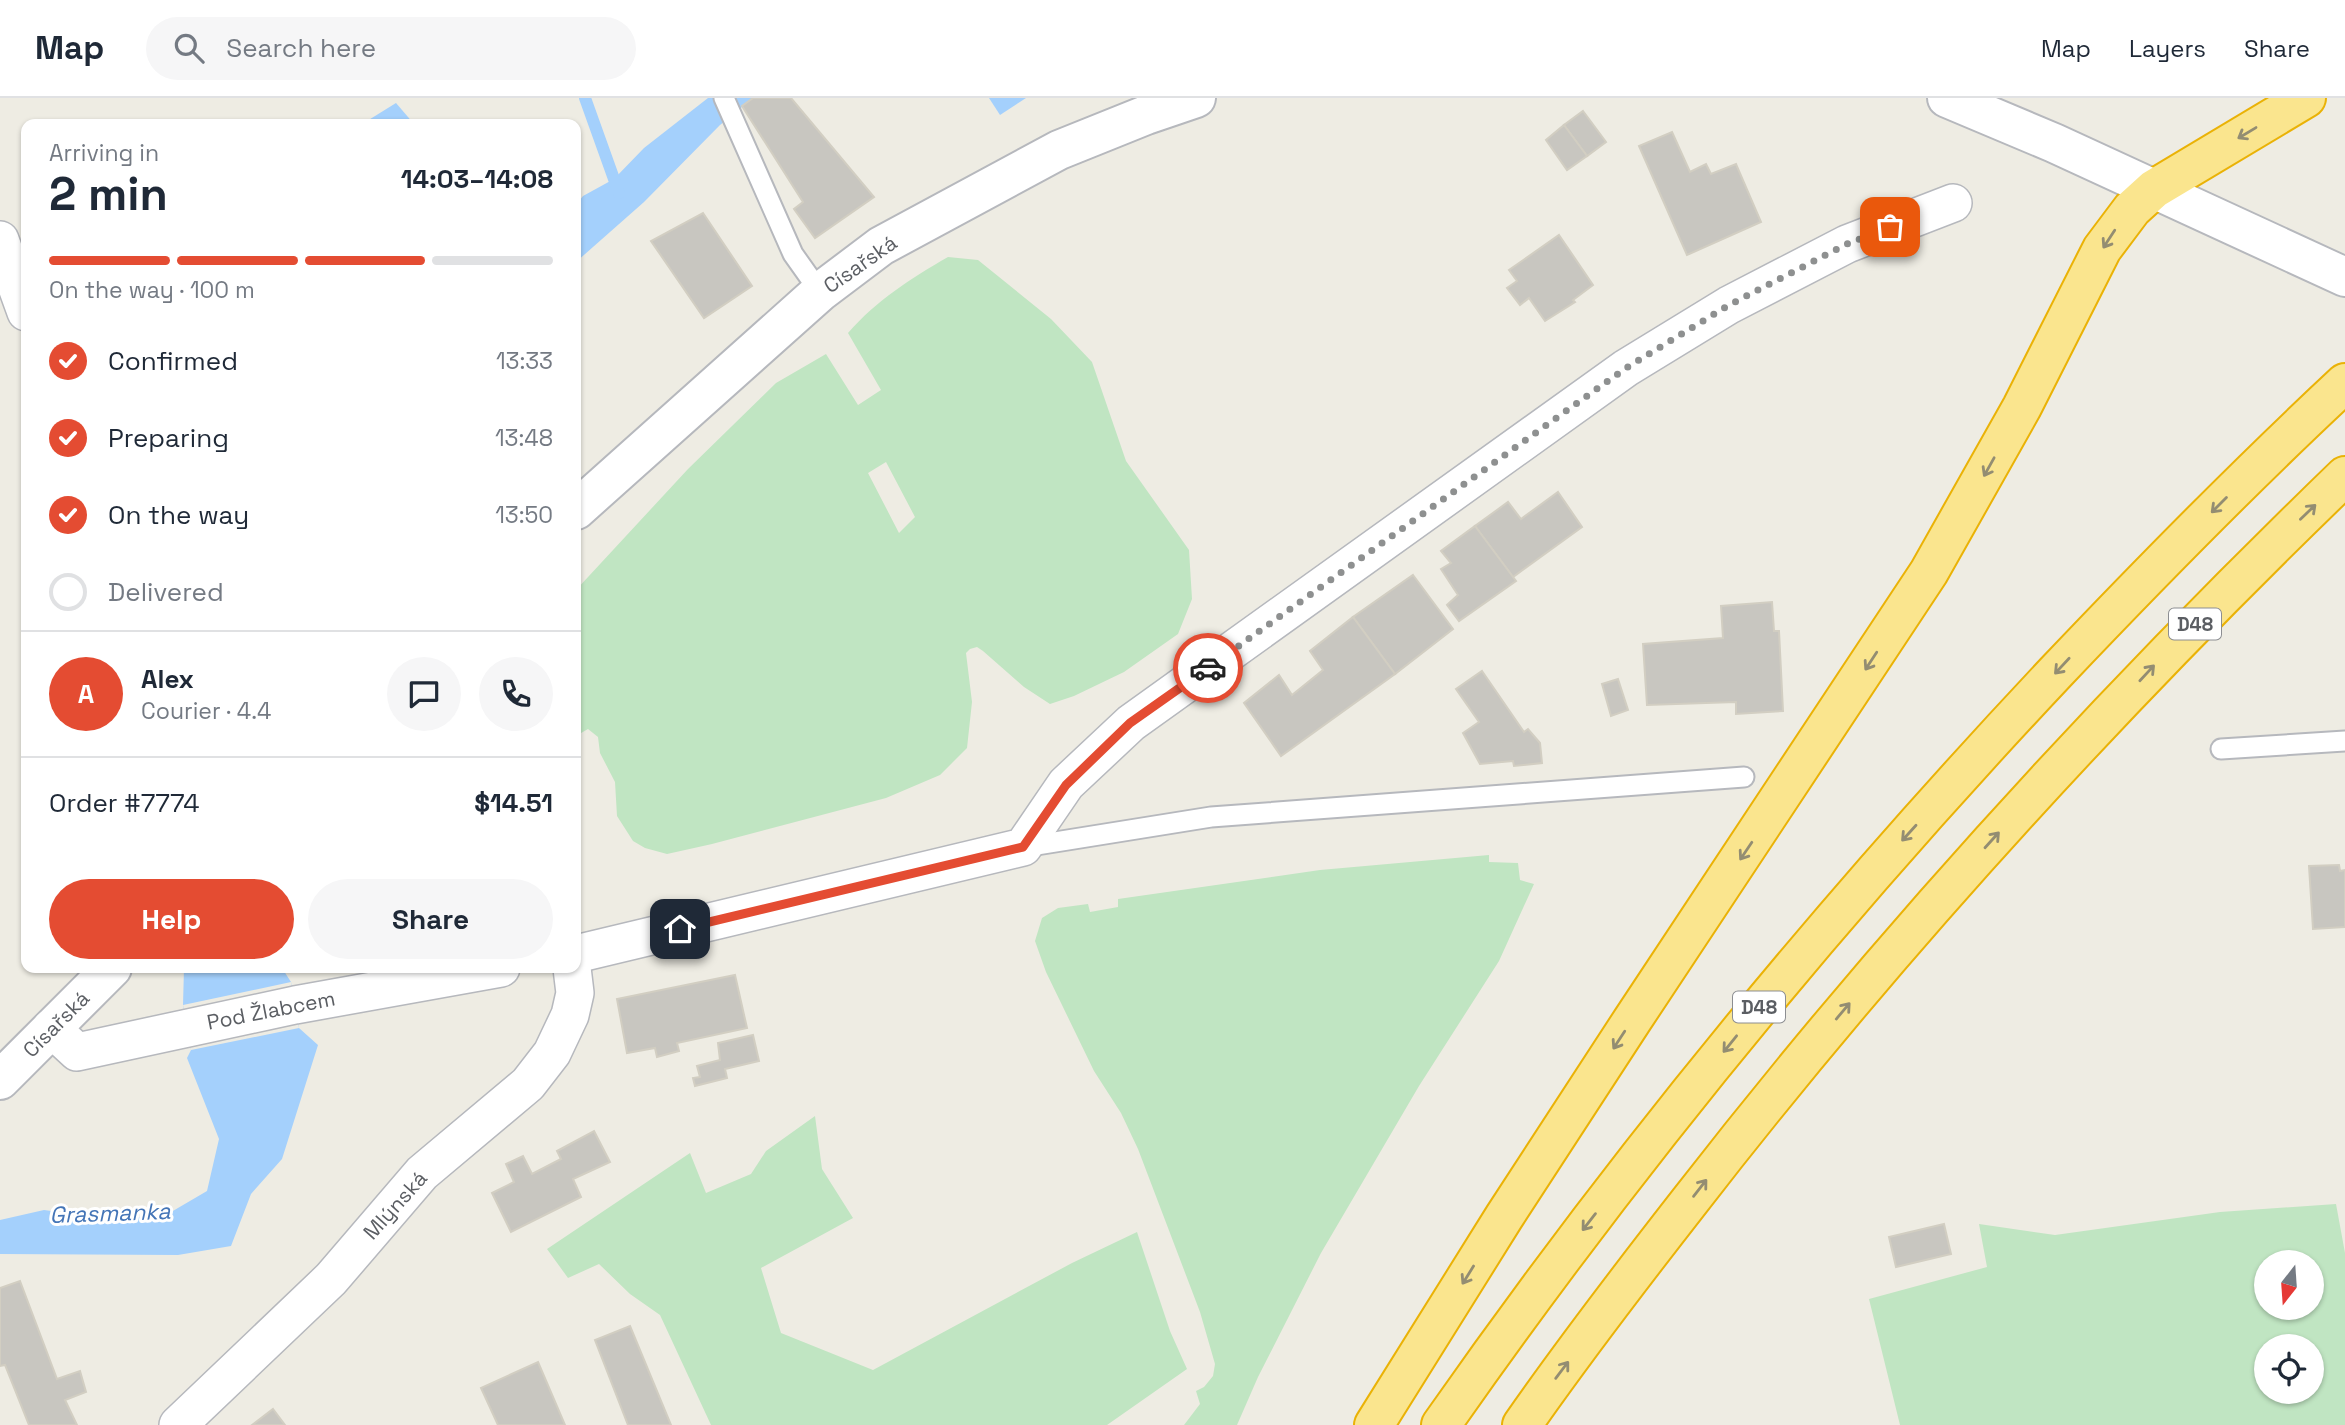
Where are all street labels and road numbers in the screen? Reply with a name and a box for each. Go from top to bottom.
street label: Císařská [818,229,902,299]
road number: D48 [2169,608,2221,639]
street label: Pod Žlabcem [205,984,337,1036]
street label: Císařská [17,985,95,1063]
road number: D48 [1733,992,1785,1023]
street label: Mlýnská [357,1165,433,1245]

